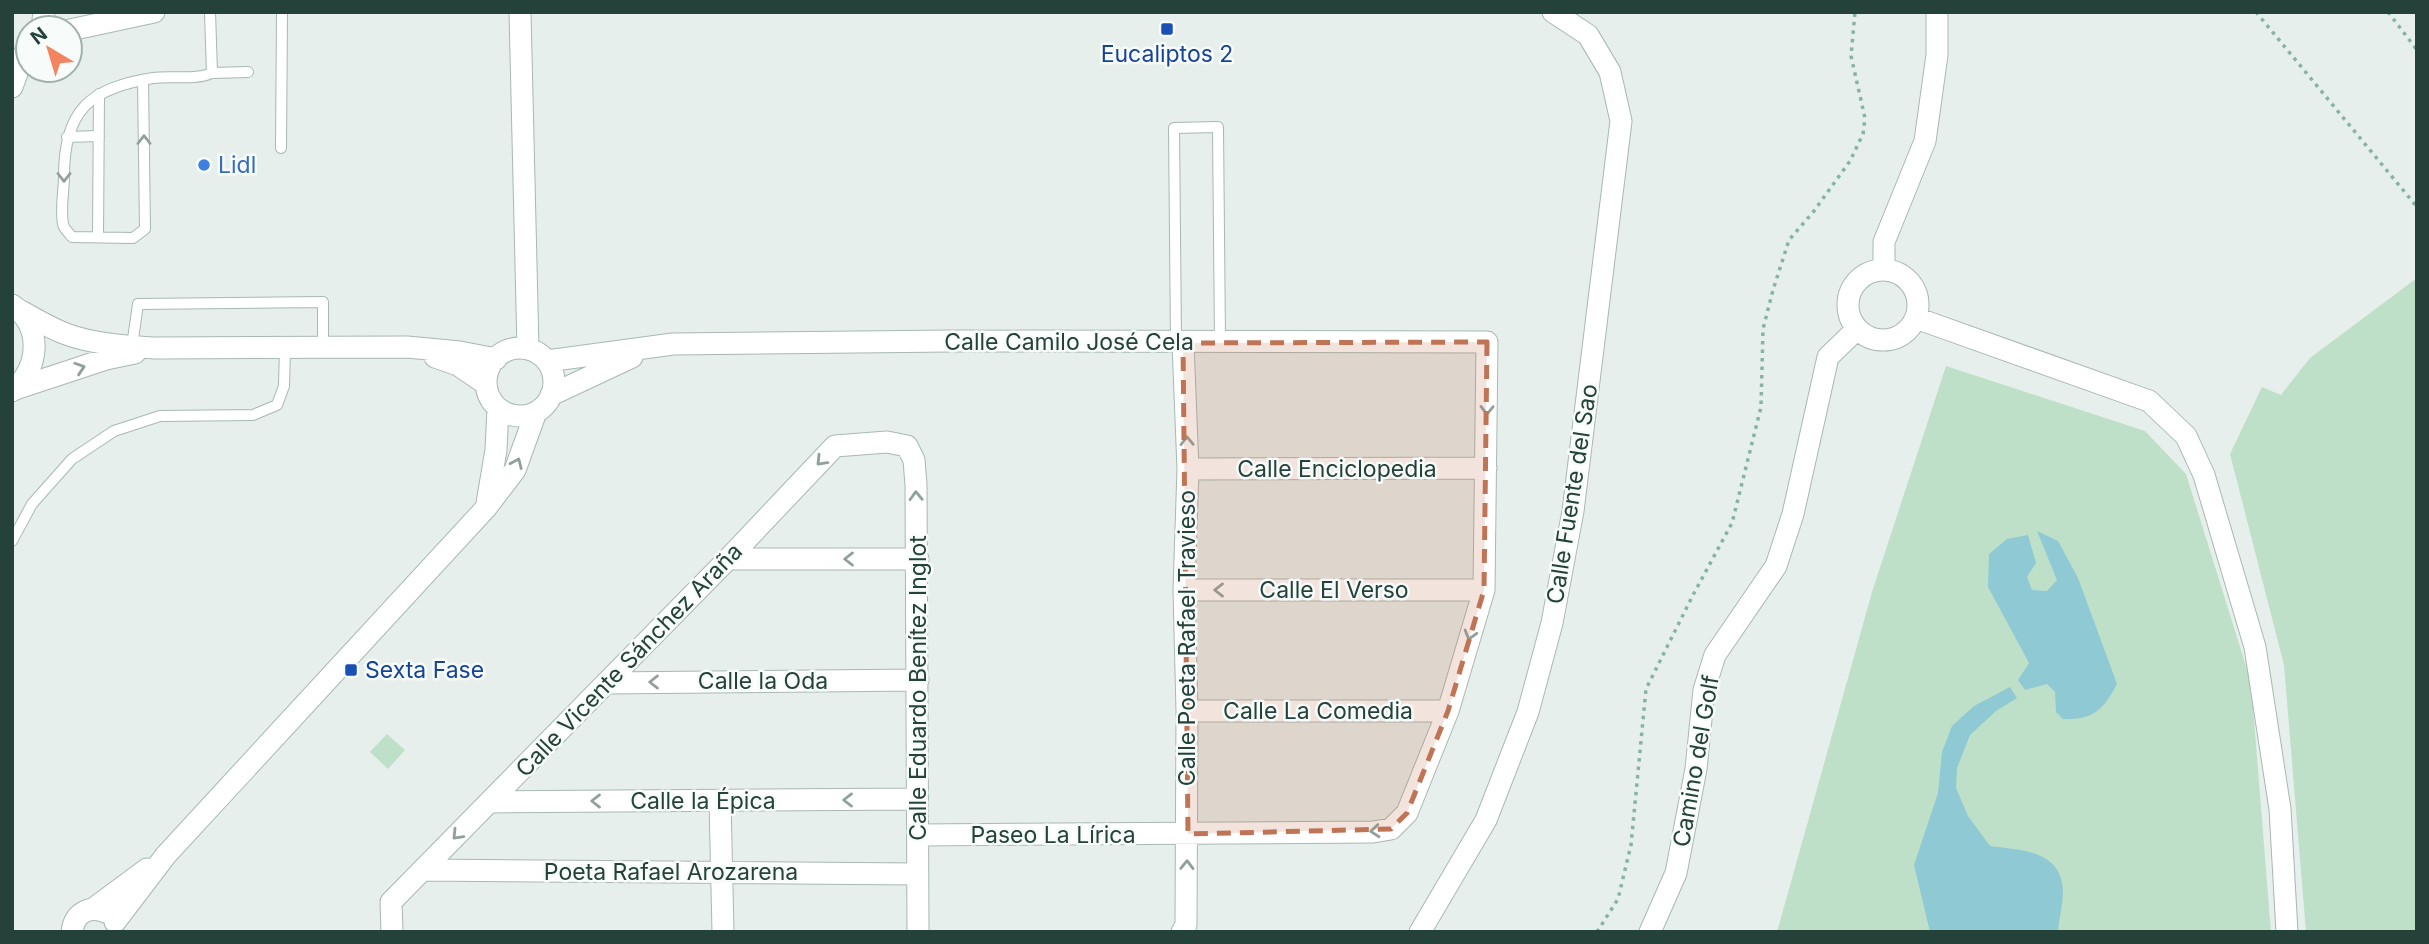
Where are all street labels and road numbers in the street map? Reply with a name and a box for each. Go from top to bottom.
street label: Calle Camilo José Cela [944,328,1194,356]
street label: Calle Fuente del Sao [1541,382,1603,606]
street label: Calle Enciclopedia [1237,455,1437,483]
street label: Calle Poeta Rafael Travieso [1173,490,1201,786]
street label: Calle Eduardo Benítez Inglot [904,535,932,841]
street label: Calle Vicente Sánchez Araña [510,537,748,783]
street label: Calle El Verso [1259,576,1409,604]
street label: Calle la Oda [698,667,828,695]
street label: Camino del Golf [1667,672,1725,849]
street label: Calle La Comedia [1223,697,1413,725]
street label: Calle la Épica [630,787,776,815]
street label: Paseo La Lírica [970,821,1136,849]
street label: Poeta Rafael Arozarena [544,858,798,886]

